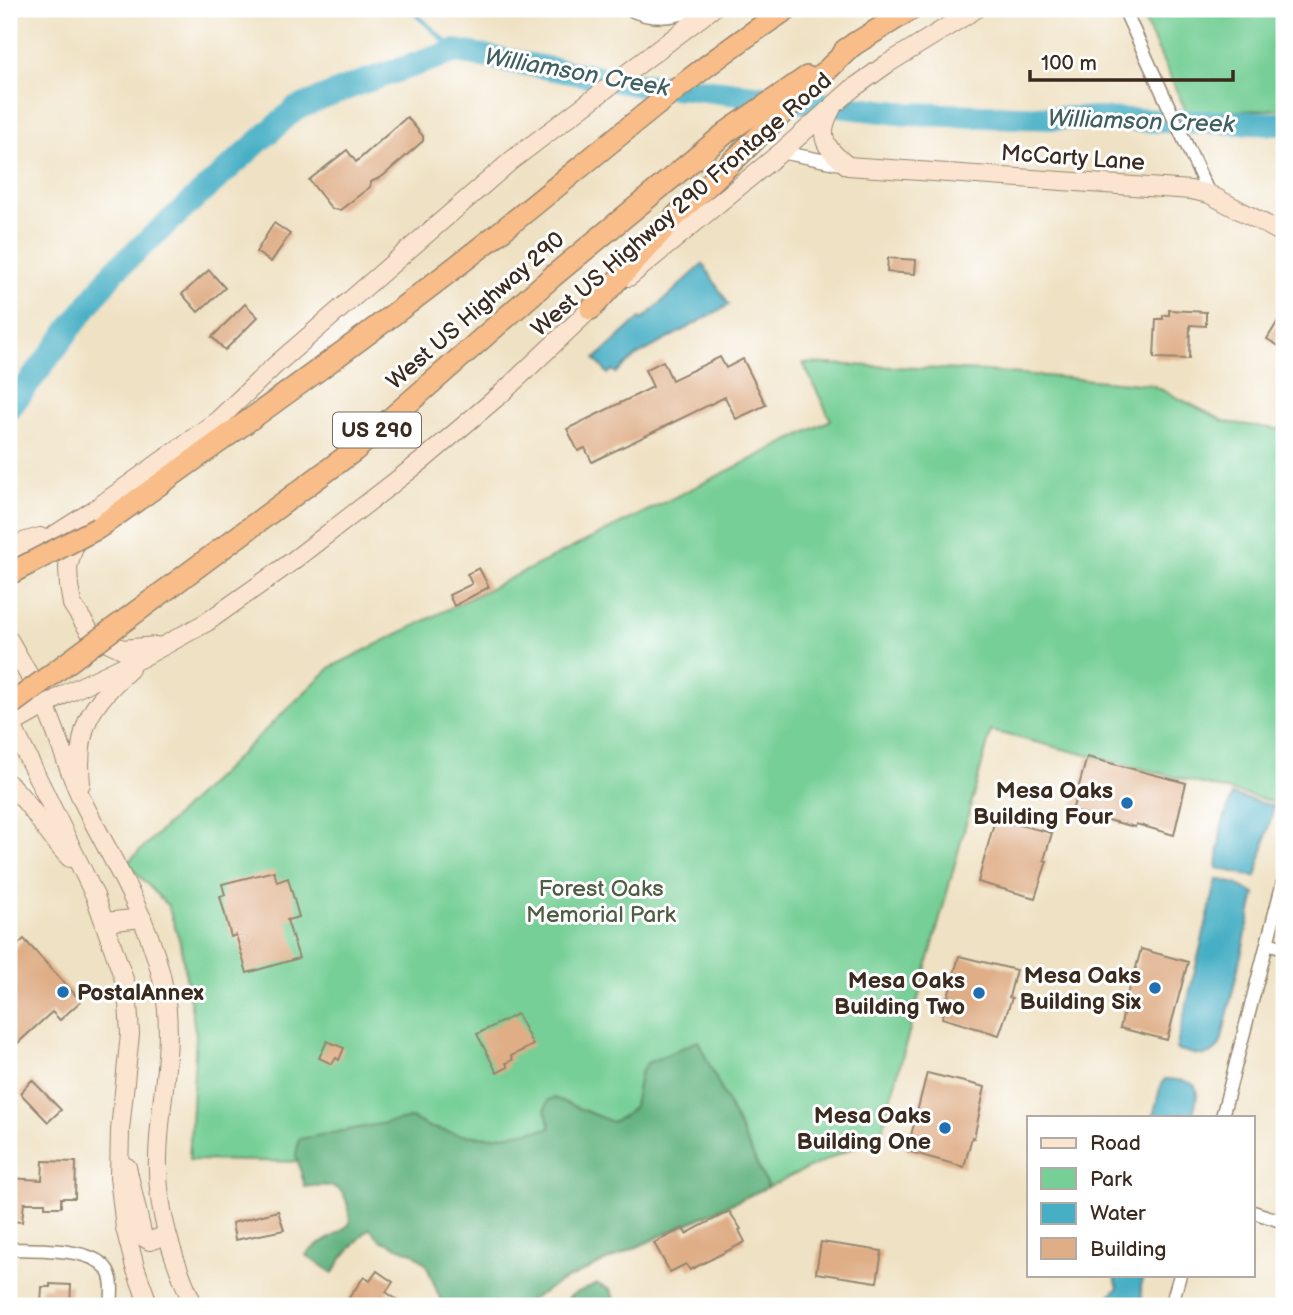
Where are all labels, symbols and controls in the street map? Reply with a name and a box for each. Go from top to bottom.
scale bar [1030,38,1234,82]
water label: Williamson Creek [482,42,673,103]
text: 100 m [1041,51,1097,76]
street label: West US Highway 290 Frontage Road [526,67,838,343]
water label: Williamson Creek [1047,104,1236,139]
street label: McCarty Lane [1000,139,1146,177]
street label: West US Highway 290 [381,226,570,396]
road number: US 290 [333,412,421,448]
place label: Mesa Oaks Building Four [973,777,1114,831]
marker: Mesa Oaks Building Four [1119,795,1135,811]
park label: Forest Oaks Memorial Park [526,875,677,929]
place label: Mesa Oaks Building Six [1020,962,1142,1016]
place label: Mesa Oaks Building Two [834,967,965,1021]
place label: PostalAnnex [77,979,204,1007]
marker: Mesa Oaks Building Six [1147,980,1163,996]
marker: PostalAnnex [55,984,71,1000]
marker: Mesa Oaks Building Two [971,985,987,1001]
place label: Mesa Oaks Building One [796,1102,931,1156]
legend [1027,1116,1254,1276]
marker: Mesa Oaks Building One [937,1120,953,1136]
text: Road [1090,1131,1141,1156]
text: Park [1090,1167,1133,1192]
text: Water [1090,1201,1146,1226]
text: Building [1090,1237,1166,1262]

